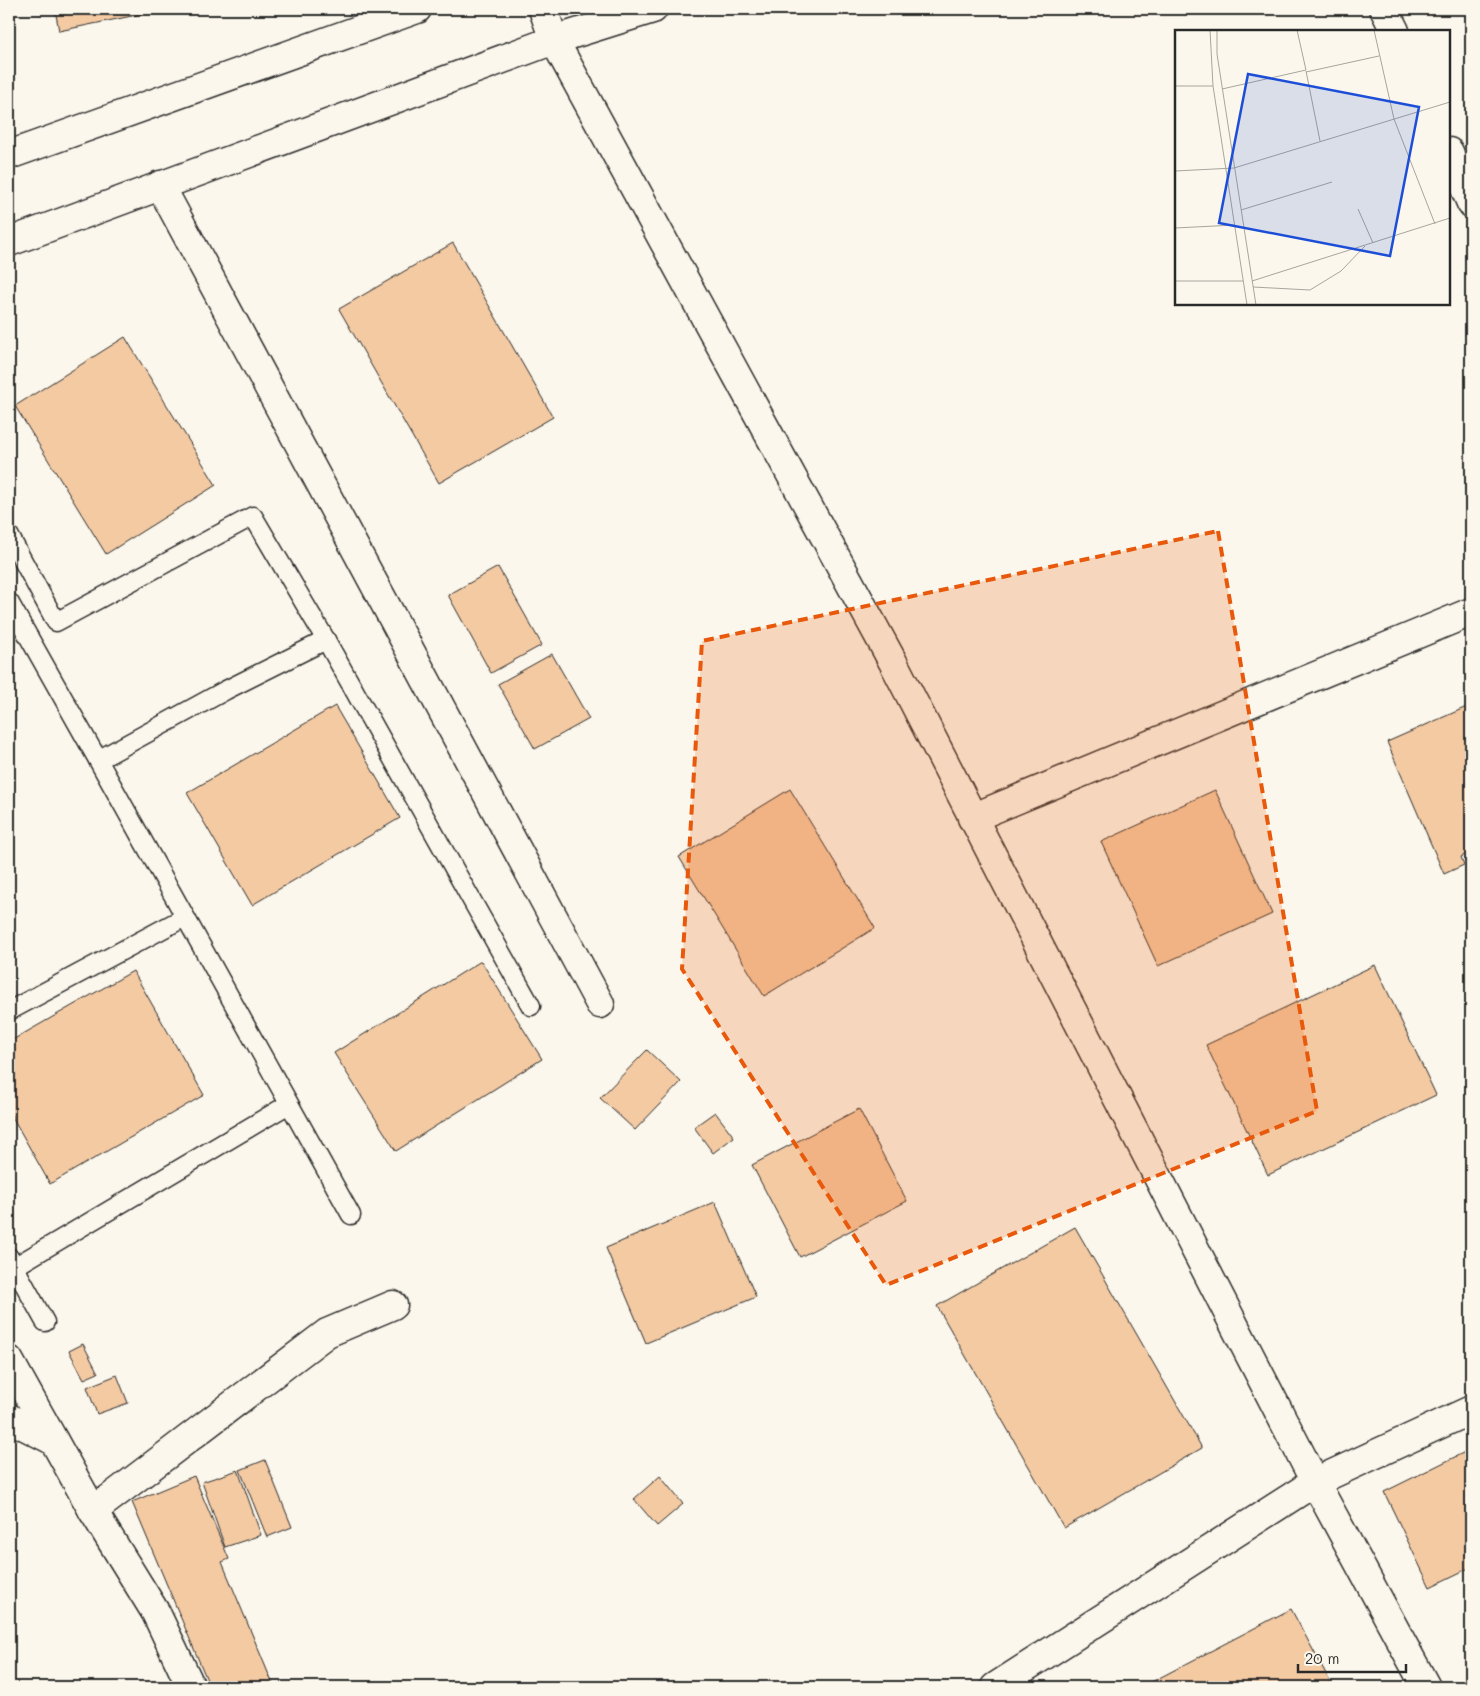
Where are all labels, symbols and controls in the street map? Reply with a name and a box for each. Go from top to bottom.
inset map [1175,30,1450,305]
scale bar [1298,1641,1405,1673]
text: 20 m [1305,1648,1339,1668]

